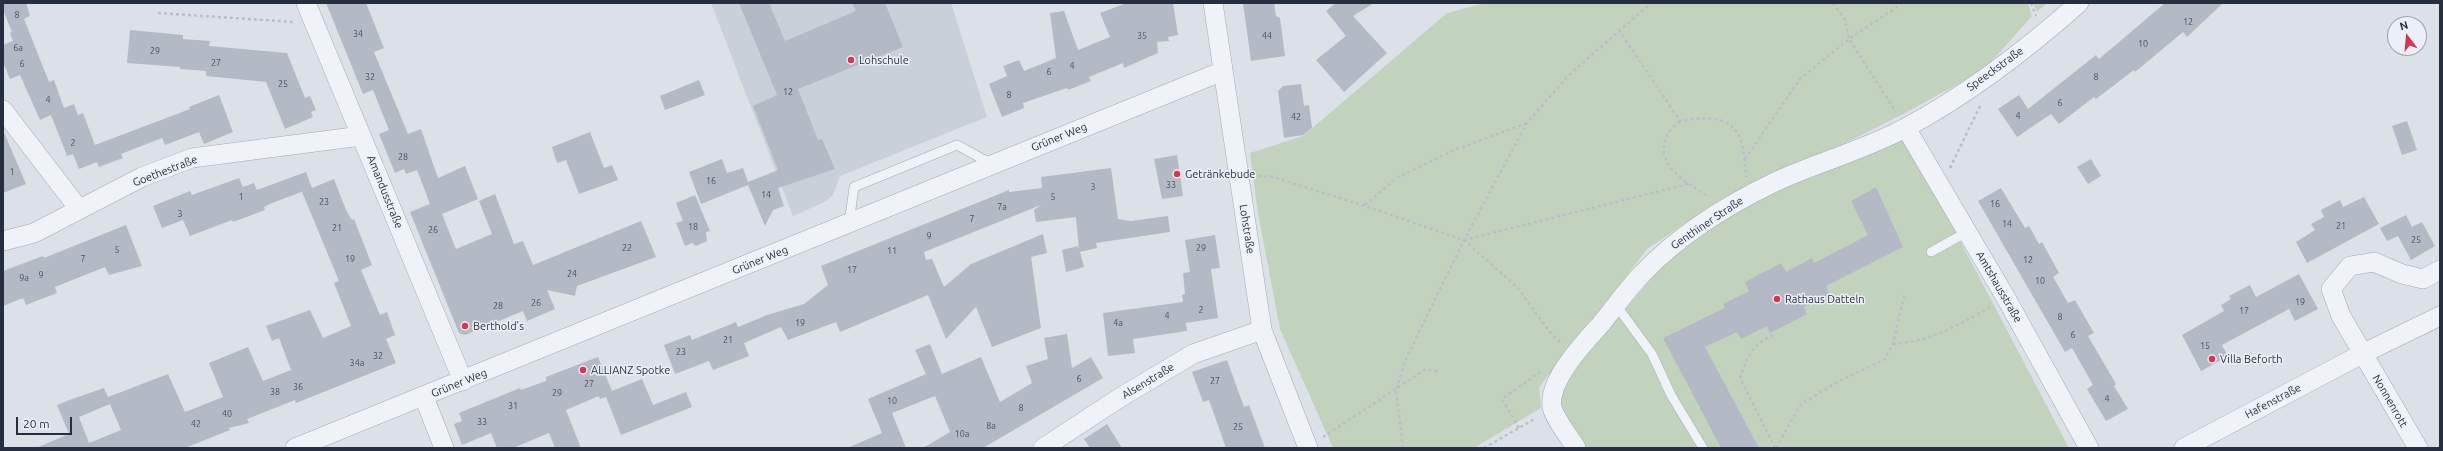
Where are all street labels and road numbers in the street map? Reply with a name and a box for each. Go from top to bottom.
street label: Speeckstraße [1964,44,2026,94]
street label: Grüner Weg [1029,120,1089,154]
street label: Goethestraße [131,153,199,189]
street label: Amandusstraße [364,154,406,230]
street label: Genthiner Straße [1668,194,1746,252]
street label: Lohstraße [1237,203,1257,255]
street label: Grüner Weg [730,243,790,277]
street label: Amtshausstraße [1973,249,2025,325]
street label: Alsenstraße [1119,360,1177,402]
street label: Grüner Weg [429,366,489,400]
street label: Nonnenrott [2370,372,2410,430]
street label: Hafenstraße [2243,381,2303,421]

